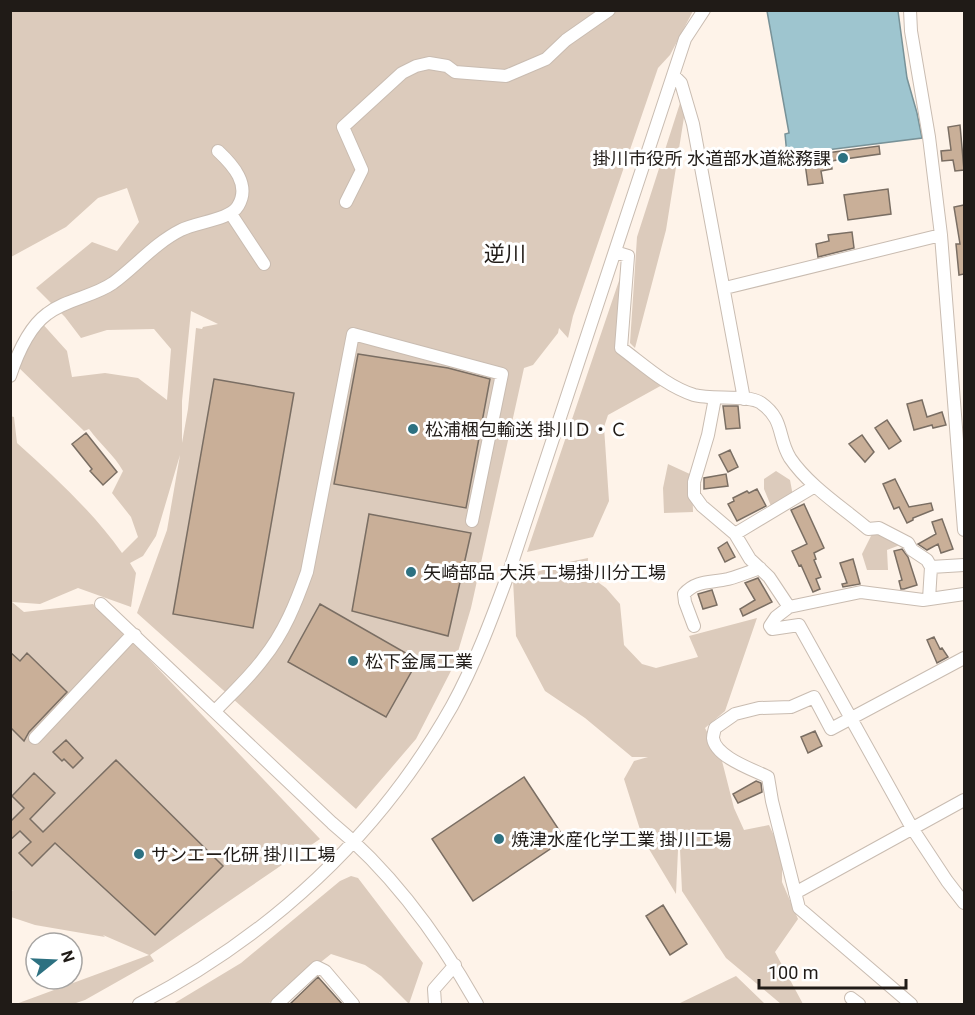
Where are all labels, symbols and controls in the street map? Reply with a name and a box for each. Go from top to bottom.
place label: 掛川市役所 水道部水道総務課 [593,148,831,169]
marker: 掛川市役所 水道部水道総務課 [836,151,850,165]
district label: 逆川 [484,242,526,266]
place label: 松浦梱包輸送 掛川Ｄ・Ｃ [425,419,627,440]
marker: 松浦梱包輸送 掛川Ｄ・Ｃ [406,422,420,436]
place label: 矢崎部品 大浜 工場掛川分工場 [423,562,666,583]
marker: 矢崎部品 大浜 工場掛川分工場 [404,565,418,579]
place label: 松下金属工業 [365,651,473,672]
marker: 松下金属工業 [346,654,360,668]
place label: 焼津水産化学工業 掛川工場 [511,829,731,850]
marker: 焼津水産化学工業 掛川工場 [492,832,506,846]
place label: サンエー化研 掛川工場 [151,844,335,865]
marker: サンエー化研 掛川工場 [132,847,146,861]
north arrow [24,931,84,991]
text: N [57,948,79,965]
scale bar [759,952,906,990]
text: 100 m [768,962,819,983]

